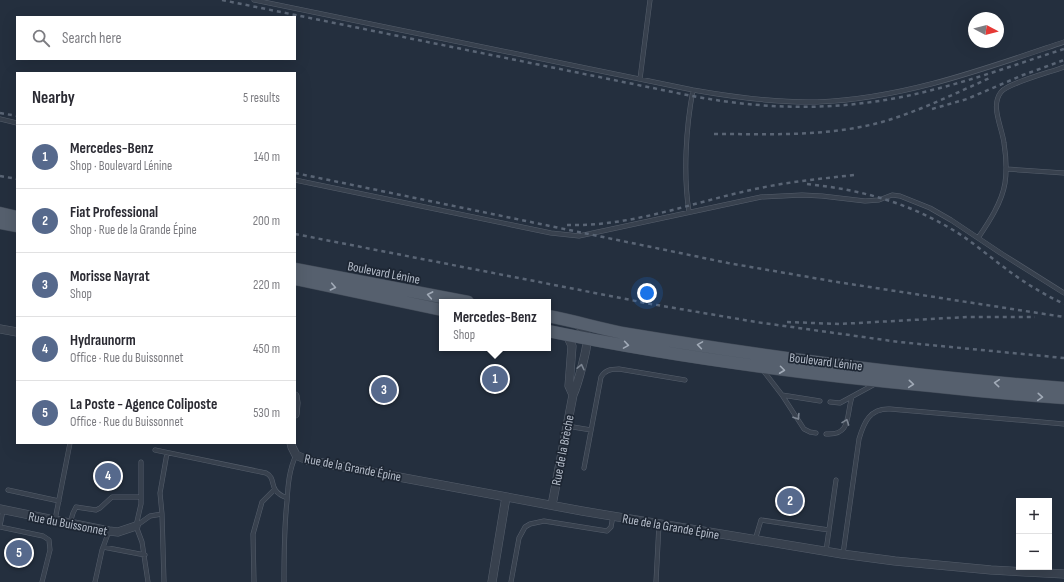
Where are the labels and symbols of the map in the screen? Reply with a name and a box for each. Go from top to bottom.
north arrow [968,12,1004,48]
street label: Boulevard Lénine [346,258,422,288]
one-way arrow [330,282,336,290]
your location [637,283,657,303]
one-way arrow [427,291,433,299]
one-way arrow [623,340,629,349]
one-way arrow [697,341,704,350]
street label: Boulevard Lénine [788,350,863,374]
pin: 1 [482,364,508,394]
one-way arrow [577,364,585,371]
one-way arrow [779,365,785,374]
pin: 3 [371,375,397,405]
one-way arrow [994,378,1000,387]
one-way arrow [908,380,914,389]
one-way arrow [1037,392,1043,401]
one-way arrow [792,413,799,420]
street label: Rue de la Brèche [548,414,578,487]
one-way arrow [842,419,850,426]
street label: Rue de la Grande Épine [303,451,403,485]
pin: 4 [95,461,121,491]
pin: 2 [777,486,803,516]
street label: Rue du Buissonnet [27,508,109,539]
street label: Rue de la Grande Épine [621,511,721,543]
pin: 5 [6,538,32,568]

